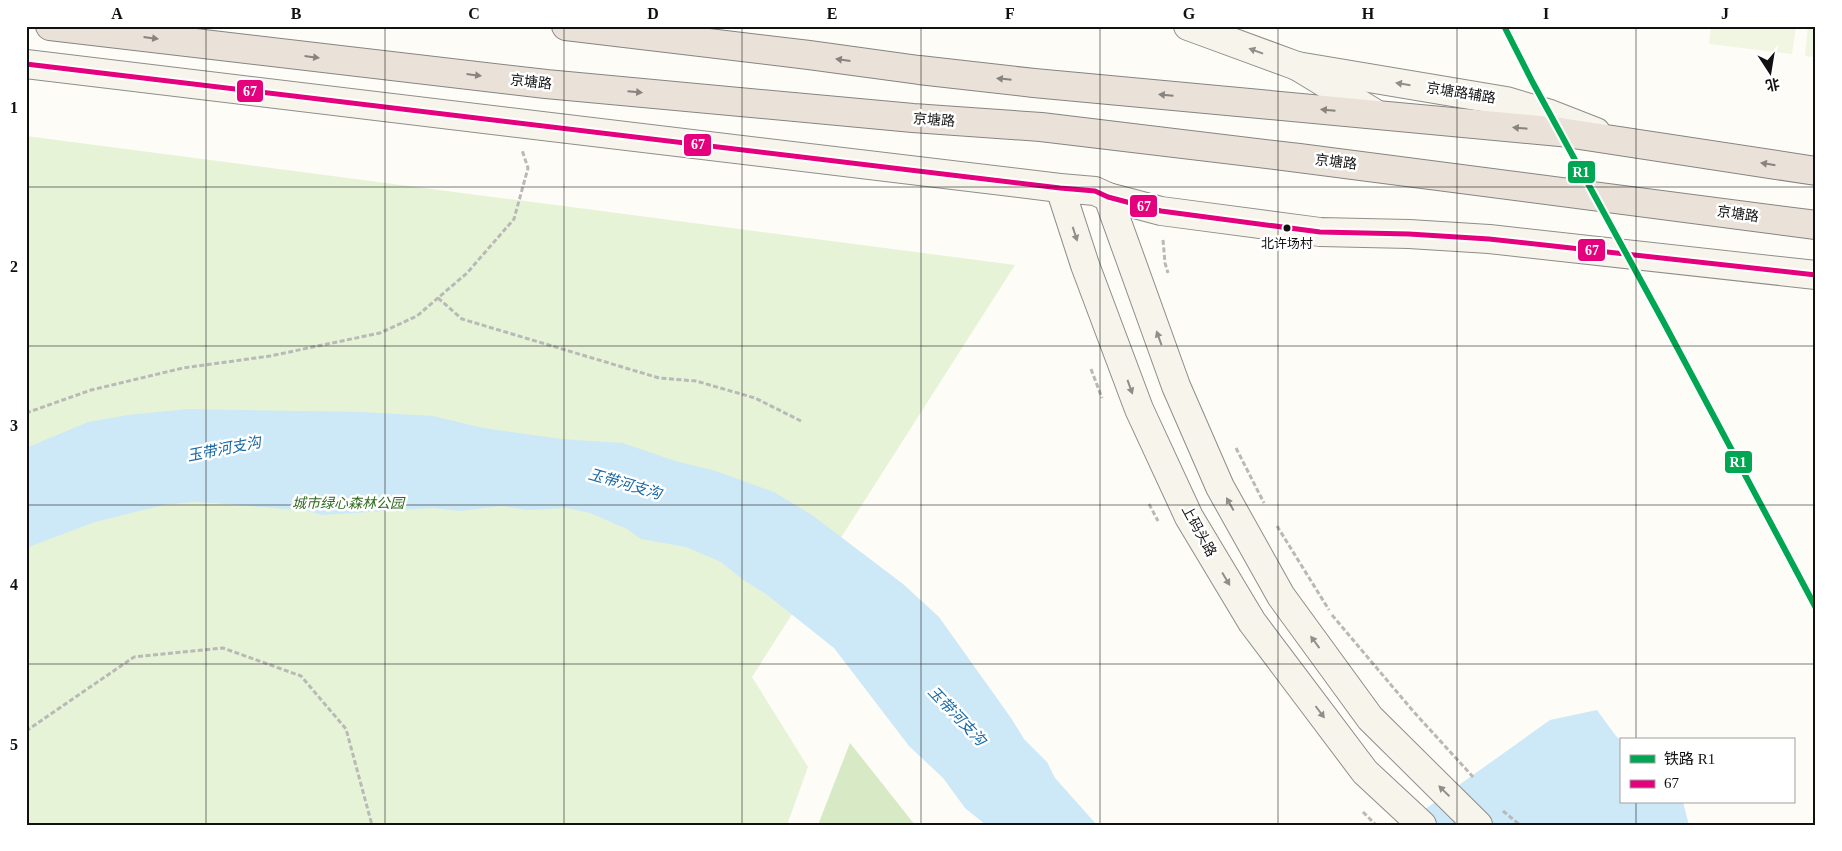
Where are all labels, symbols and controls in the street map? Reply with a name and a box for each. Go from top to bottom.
text: A [111,5,123,22]
text: B [291,5,302,22]
text: C [468,5,480,22]
text: D [647,5,659,22]
text: E [827,5,837,22]
text: F [1005,5,1015,22]
text: G [1183,5,1196,22]
text: H [1362,5,1375,22]
text: I [1543,5,1549,22]
text: J [1721,5,1729,22]
one-way arrow [143,34,159,42]
one-way arrow [1249,47,1264,54]
north arrow [1744,48,1794,98]
one-way arrow [305,53,321,61]
one-way arrow [835,55,851,63]
one-way arrow [466,71,482,79]
street label: 京塘路 [509,71,553,92]
one-way arrow [996,75,1012,83]
text: 北 [1764,75,1781,93]
line badge: 67 [236,79,264,103]
one-way arrow [1395,79,1411,87]
street label: 京塘路辅路 [1425,79,1497,106]
text: 67 [243,84,257,99]
one-way arrow [628,88,644,96]
one-way arrow [1158,91,1174,99]
text: 1 [10,99,18,116]
one-way arrow [1319,106,1335,114]
street label: 京塘路 [913,110,956,129]
one-way arrow [1512,124,1528,132]
line badge: 67 [683,133,712,157]
text: 67 [691,137,705,152]
street label: 京塘路 [1314,151,1358,172]
one-way arrow [1759,159,1775,167]
line badge: R1 [1567,160,1596,184]
text: R1 [1572,165,1590,180]
line badge: 67 [1129,194,1158,218]
text: 67 [1137,199,1151,214]
street label: 京塘路 [1716,203,1760,224]
marker: 北许场村 [1282,223,1292,233]
one-way arrow [1072,227,1079,242]
place label: 北许场村 [1261,236,1313,251]
line badge: 67 [1577,238,1606,262]
text: 67 [1585,243,1599,258]
text: 2 [10,258,18,275]
one-way arrow [1155,331,1162,346]
one-way arrow [1127,380,1135,394]
text: 3 [10,417,18,434]
water label: 玉带河支沟 [186,434,264,464]
line badge: R1 [1724,450,1753,474]
text: R1 [1729,455,1747,470]
water label: 玉带河支沟 [587,466,665,503]
park label: 城市绿心森林公园 [292,496,406,511]
one-way arrow [1225,497,1234,510]
street label: 上码头路 [1179,503,1219,559]
one-way arrow [1222,573,1231,586]
text: 4 [10,576,18,593]
one-way arrow [1309,636,1320,649]
water label: 玉带河支沟 [925,683,990,750]
one-way arrow [1315,705,1325,719]
text: 5 [10,736,18,753]
legend [1620,738,1794,804]
text: 铁路 R1 [1664,751,1715,767]
text: 67 [1664,775,1680,791]
one-way arrow [1438,785,1450,797]

